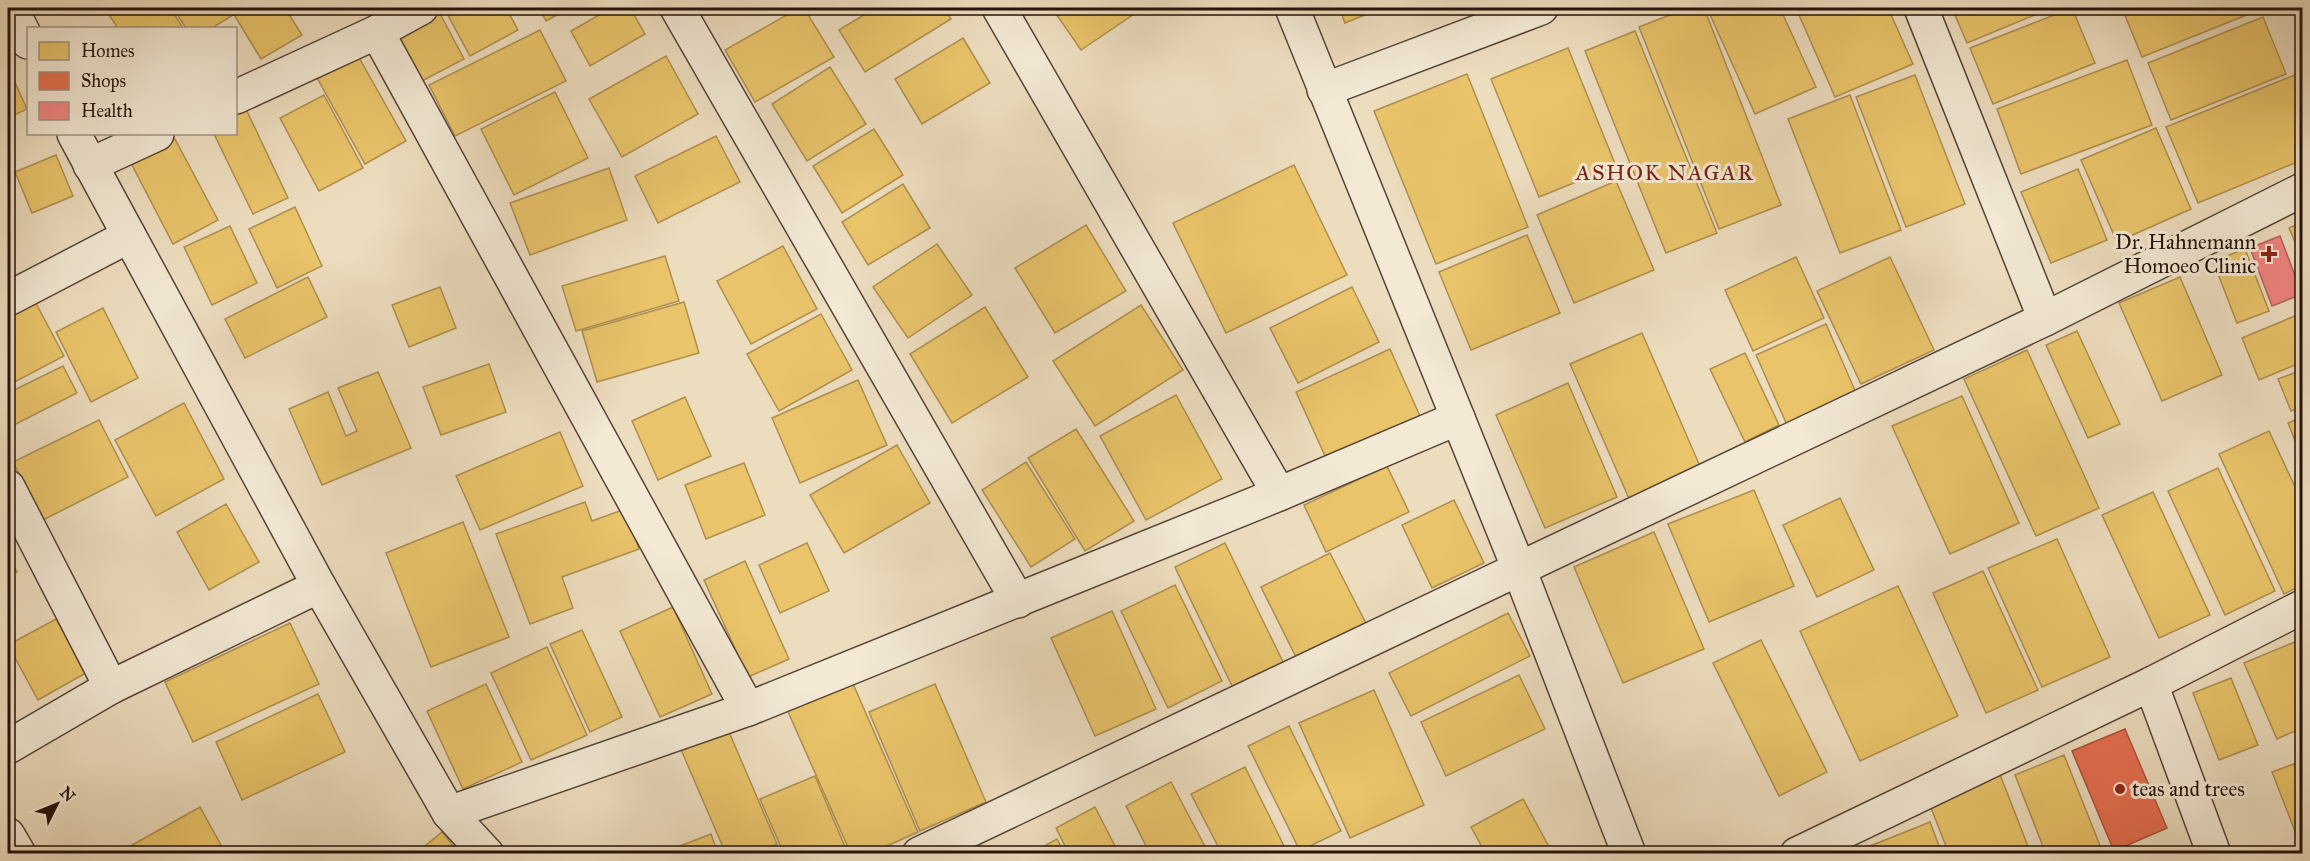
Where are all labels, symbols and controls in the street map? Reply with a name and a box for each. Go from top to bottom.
legend [27,27,237,135]
text: Homes [81,40,135,62]
text: Shops [81,70,126,92]
text: Health [81,100,133,122]
district label: ASHOK NAGAR [1575,159,1754,186]
place label: Dr. Hahnemann Homoeo Clinic [2115,229,2256,279]
marker: Dr. Hahnemann Homoeo Clinic [2260,245,2278,263]
north arrow [27,774,87,834]
place label: teas and trees [2132,776,2245,802]
marker: teas and trees [2113,782,2127,796]
text: N [56,783,79,806]

